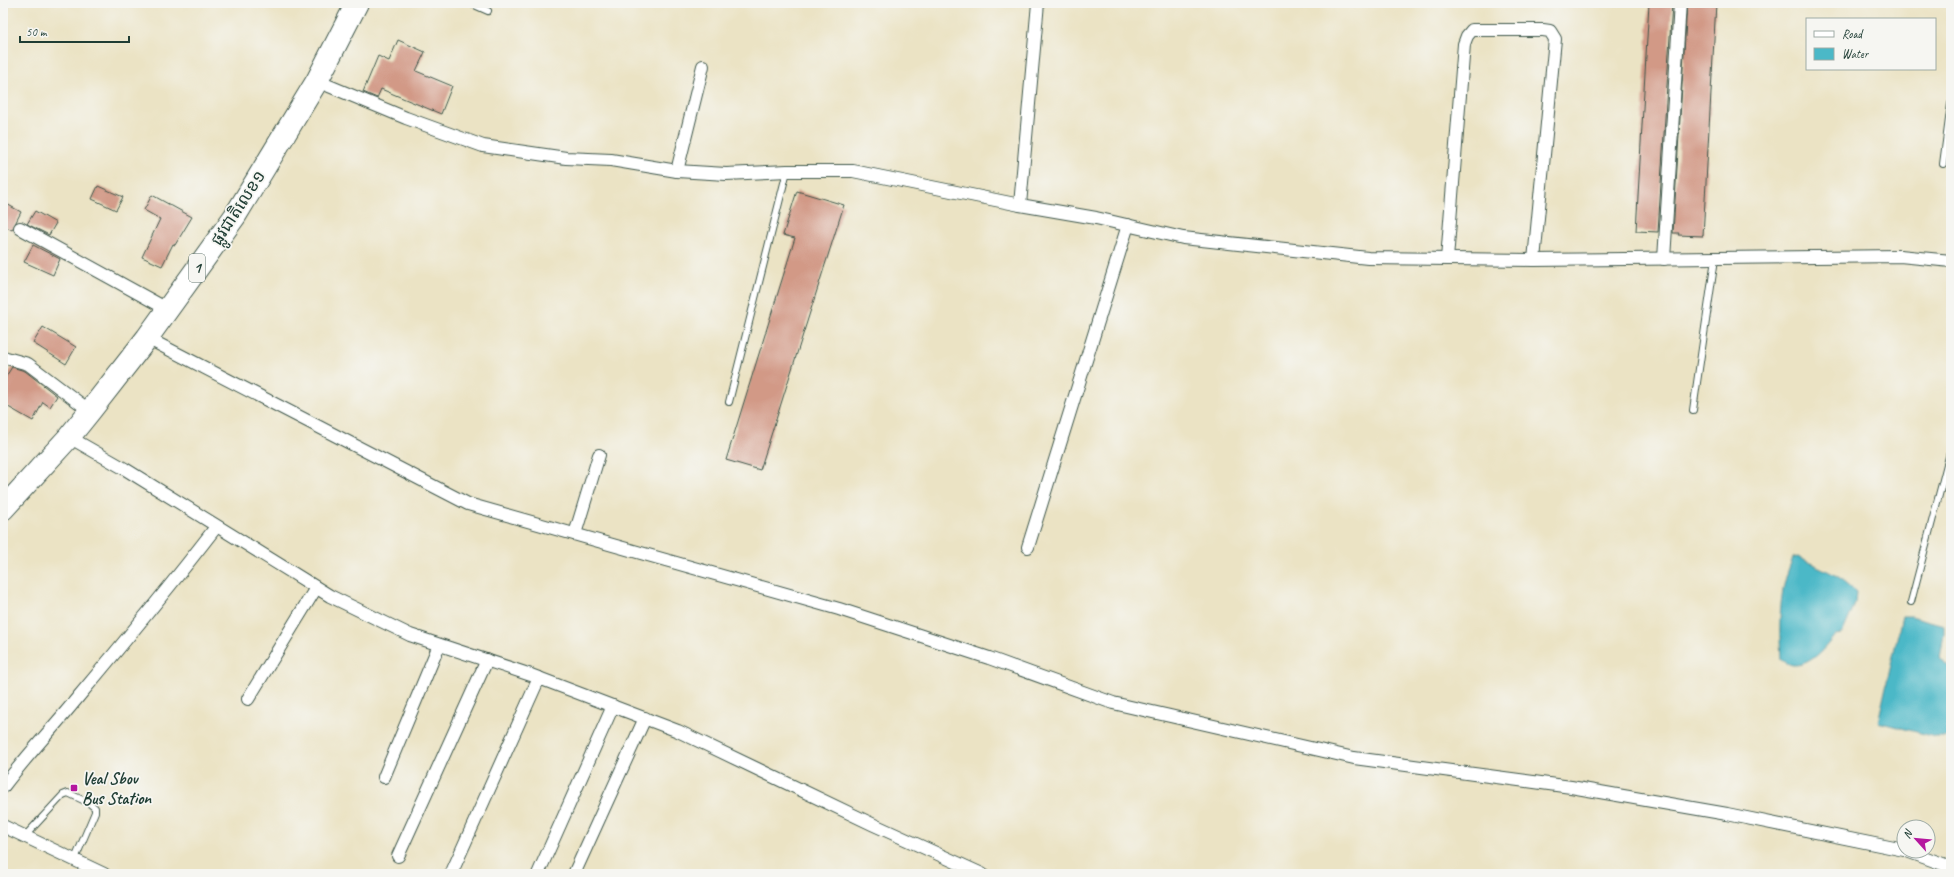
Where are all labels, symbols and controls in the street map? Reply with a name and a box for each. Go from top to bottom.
scale bar [20,18,129,44]
legend [1806,18,1936,70]
text: 50 m [26,24,48,40]
text: Road [1842,26,1864,42]
text: Water [1842,46,1870,62]
street label: ផ្លូវជាតិលេខ១ [206,167,273,252]
road number: 1 [189,254,205,282]
place label: Veal Sbov Bus Station [82,768,152,809]
marker: Veal Sbov Bus Station [69,783,79,793]
north arrow [1896,819,1936,859]
text: N [1899,826,1916,841]

